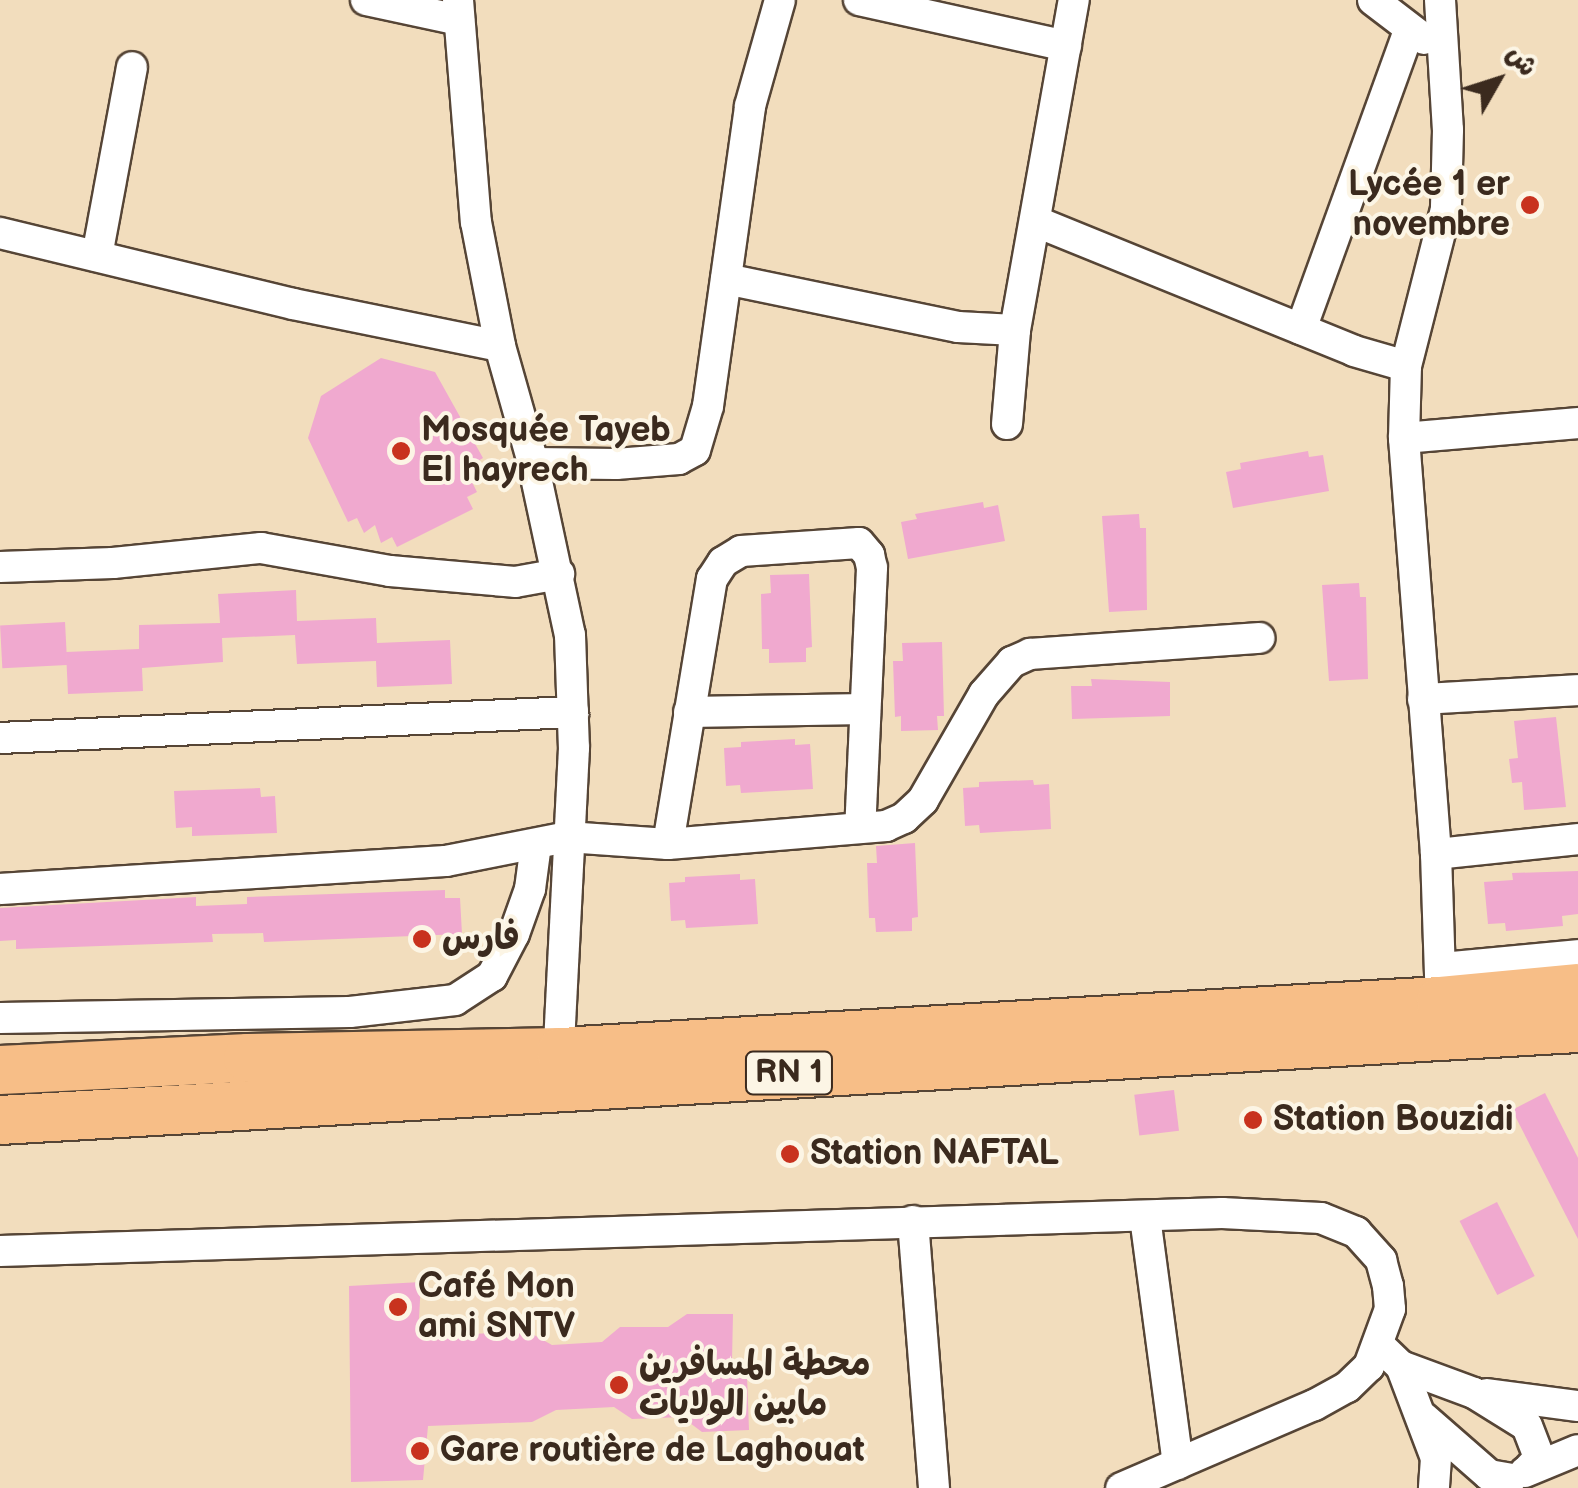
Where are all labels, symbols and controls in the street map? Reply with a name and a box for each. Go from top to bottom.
north arrow [1448,30,1548,130]
text: ش [1499,38,1544,83]
place label: Lycée 1 er novembre [1348,164,1510,246]
marker: Lycée 1 er novembre [1519,194,1541,216]
place label: Mosquée Tayeb El hayrech [421,410,671,492]
marker: Mosquée Tayeb El hayrech [390,440,412,462]
place label: فارس [442,918,520,960]
marker: فارس [411,928,433,950]
road number: RN 1 [744,1046,834,1100]
place label: Station Bouzidi [1273,1099,1514,1141]
marker: Station Bouzidi [1242,1109,1264,1131]
place label: Station NAFTAL [810,1133,1059,1175]
marker: Station NAFTAL [779,1143,801,1165]
place label: Café Mon ami SNTV [418,1266,575,1348]
marker: Café Mon ami SNTV [387,1296,409,1318]
place label: محطة المسافرين مابين الولايات [639,1344,871,1426]
marker: محطة المسافرين مابين الولايات [608,1374,630,1396]
place label: Gare routière de Laghouat [440,1430,865,1472]
marker: Gare routière de Laghouat [409,1440,431,1462]

